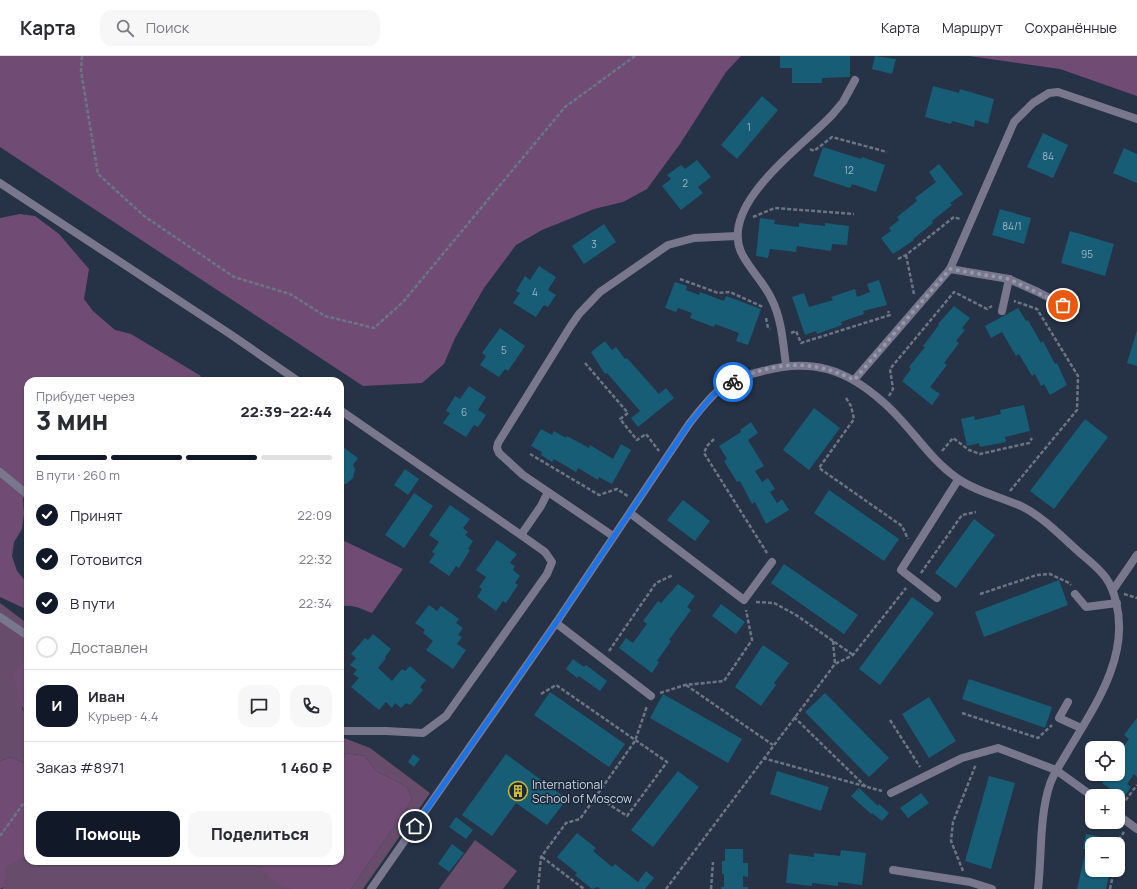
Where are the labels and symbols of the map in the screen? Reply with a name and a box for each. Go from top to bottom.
house number: 1 [747,120,751,134]
house number: 84 [1042,149,1054,163]
house number: 12 [844,163,854,177]
house number: 2 [682,176,688,190]
house number: 84/1 [1002,219,1022,233]
house number: 3 [591,237,597,251]
house number: 95 [1081,247,1093,261]
house number: 4 [532,285,538,299]
pin [1046,288,1080,322]
house number: 5 [501,343,507,357]
courier [713,362,753,402]
house number: 6 [461,405,467,419]
place label: International School of Moscow [532,776,632,807]
building icon: International School of Moscow [507,780,529,802]
pin [398,809,432,843]

